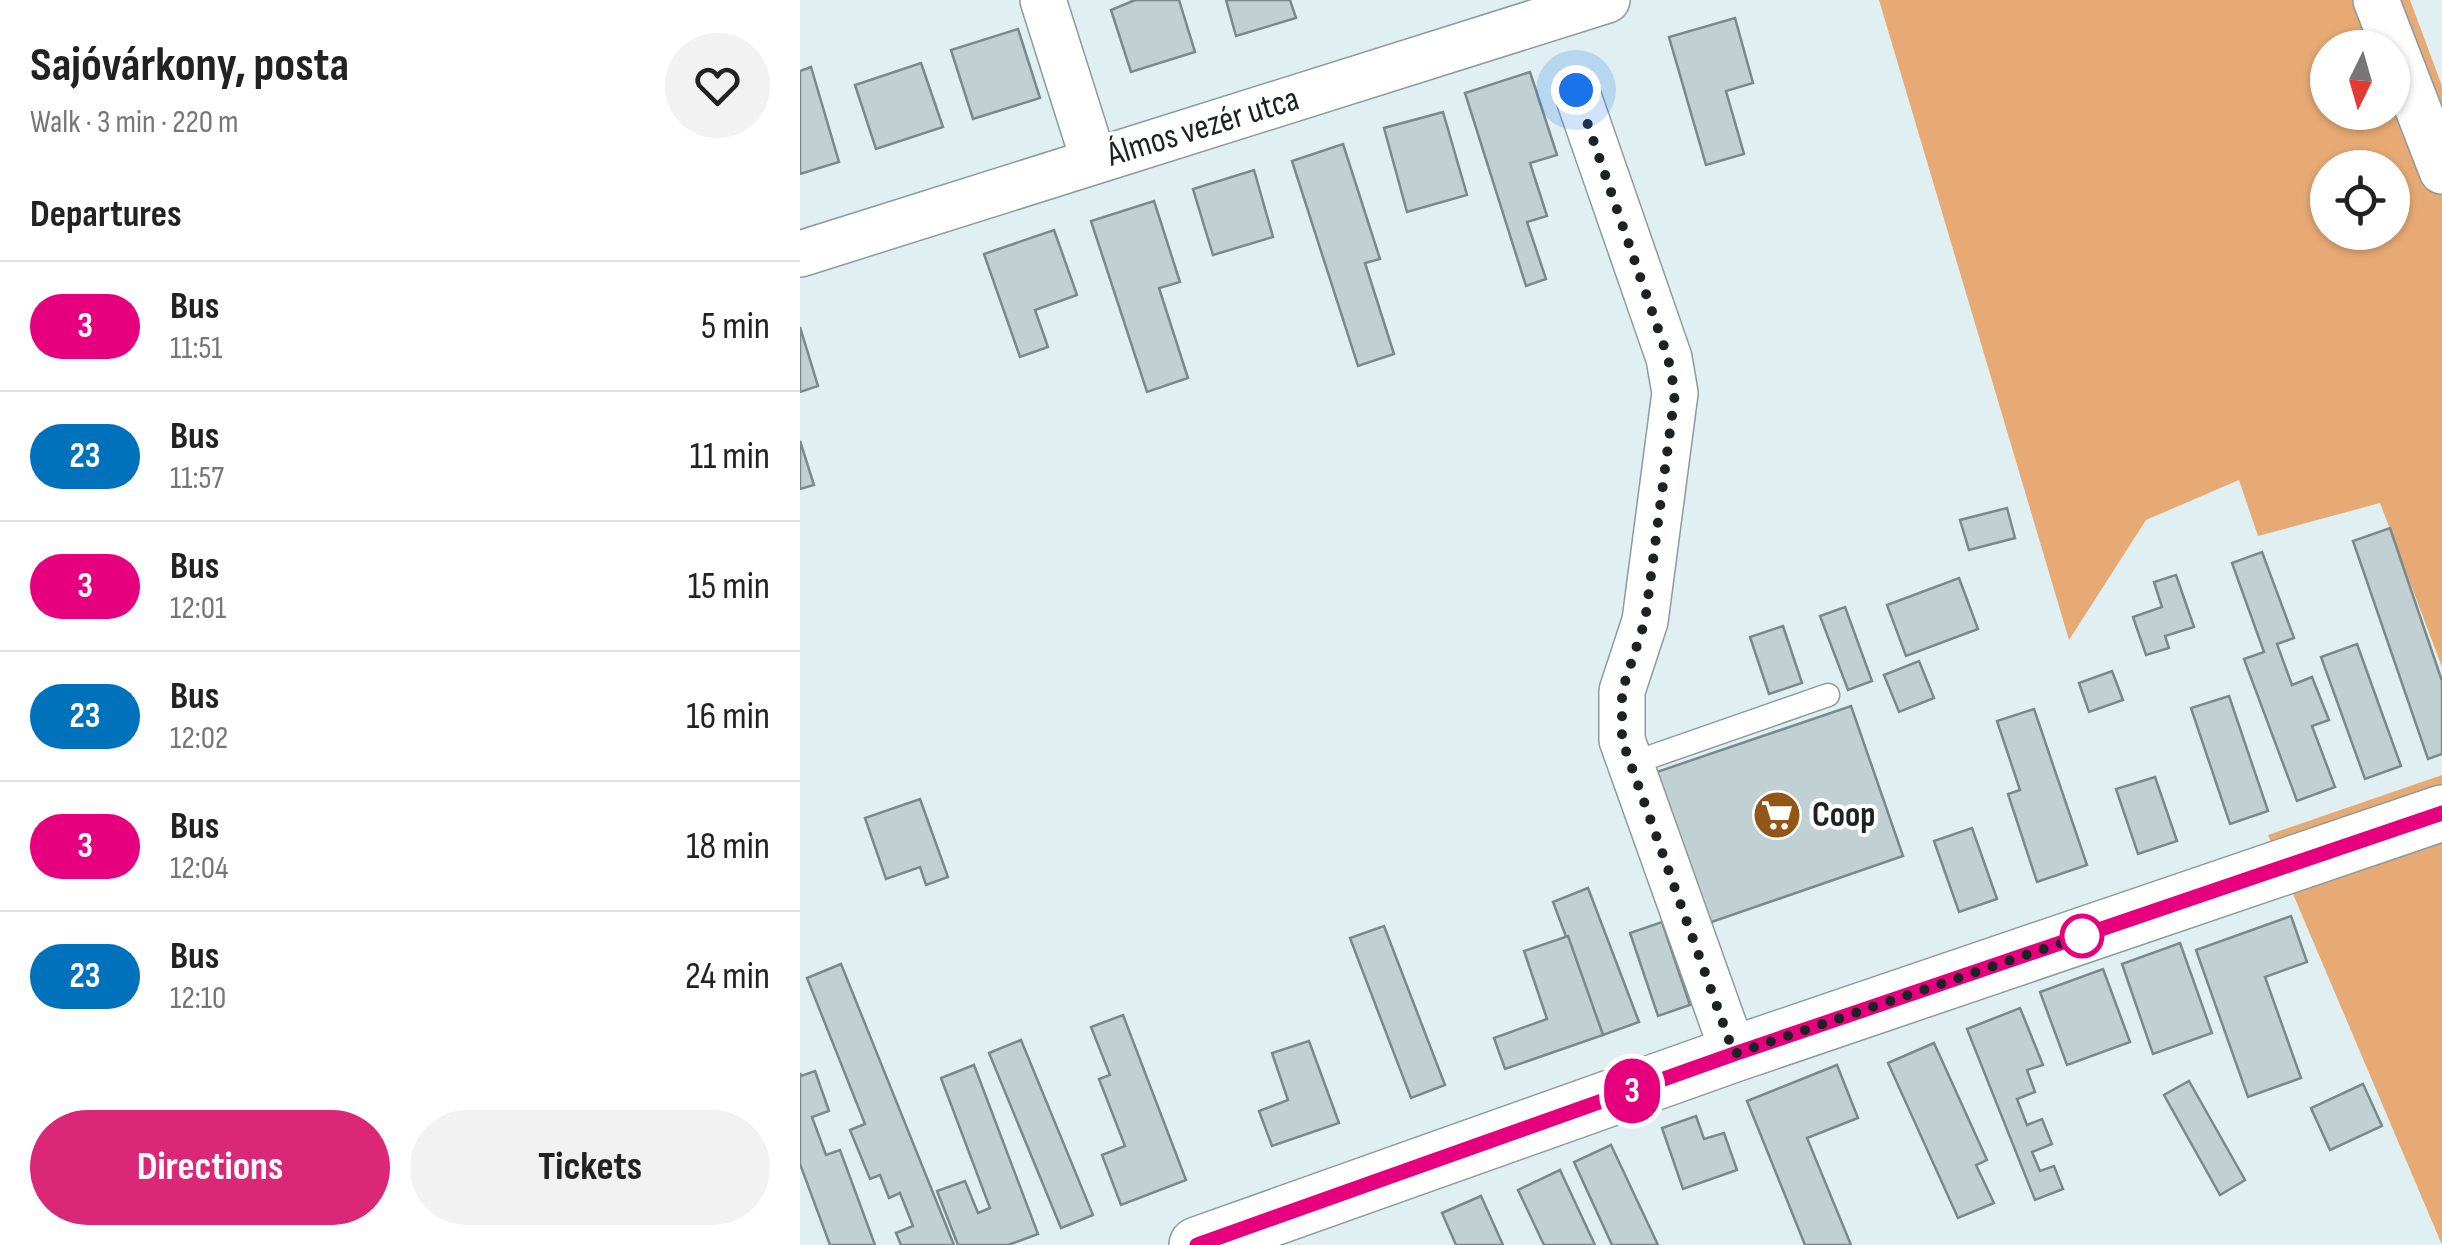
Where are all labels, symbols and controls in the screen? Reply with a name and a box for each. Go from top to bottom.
north arrow [2310,30,2410,130]
map controls [2310,30,2410,250]
button: heart [665,33,770,138]
text: Sajóvárkony, posta [30,37,349,94]
your location [1551,65,1601,115]
street label: Álmos vezér utca [1101,77,1304,177]
text: Walk · 3 min · 220 m [30,103,239,142]
button: locate [2310,150,2410,250]
text: Departures [30,192,182,237]
text: Bus [170,284,219,329]
text: 5 min [701,304,770,349]
text: 3 [77,305,93,348]
text: 11:51 [170,329,222,368]
text: Bus [170,414,219,459]
text: 11 min [690,434,770,479]
text: 23 [69,435,101,478]
text: 11:57 [170,459,224,498]
text: Bus [170,544,219,589]
text: 15 min [688,564,770,609]
text: 3 [77,565,93,608]
text: 12:01 [170,589,226,628]
text: Bus [170,674,219,719]
text: 16 min [686,694,770,739]
text: 23 [69,695,101,738]
text: 12:02 [170,719,228,758]
supermarket icon: Coop [1751,789,1803,841]
place label: Coop [1812,794,1875,837]
text: Bus [170,804,219,849]
text: 18 min [686,824,770,869]
text: 3 [77,825,93,868]
text: 12:04 [170,849,228,888]
unlabelled marker [2061,915,2103,957]
text: Bus [170,934,219,979]
text: 24 min [685,954,770,999]
text: 23 [69,955,101,998]
text: 12:10 [170,979,226,1018]
line badge: 3 [1600,1058,1664,1124]
text: 3 [1624,1070,1640,1113]
button: Directions [30,1110,390,1225]
button: Tickets [410,1110,770,1225]

